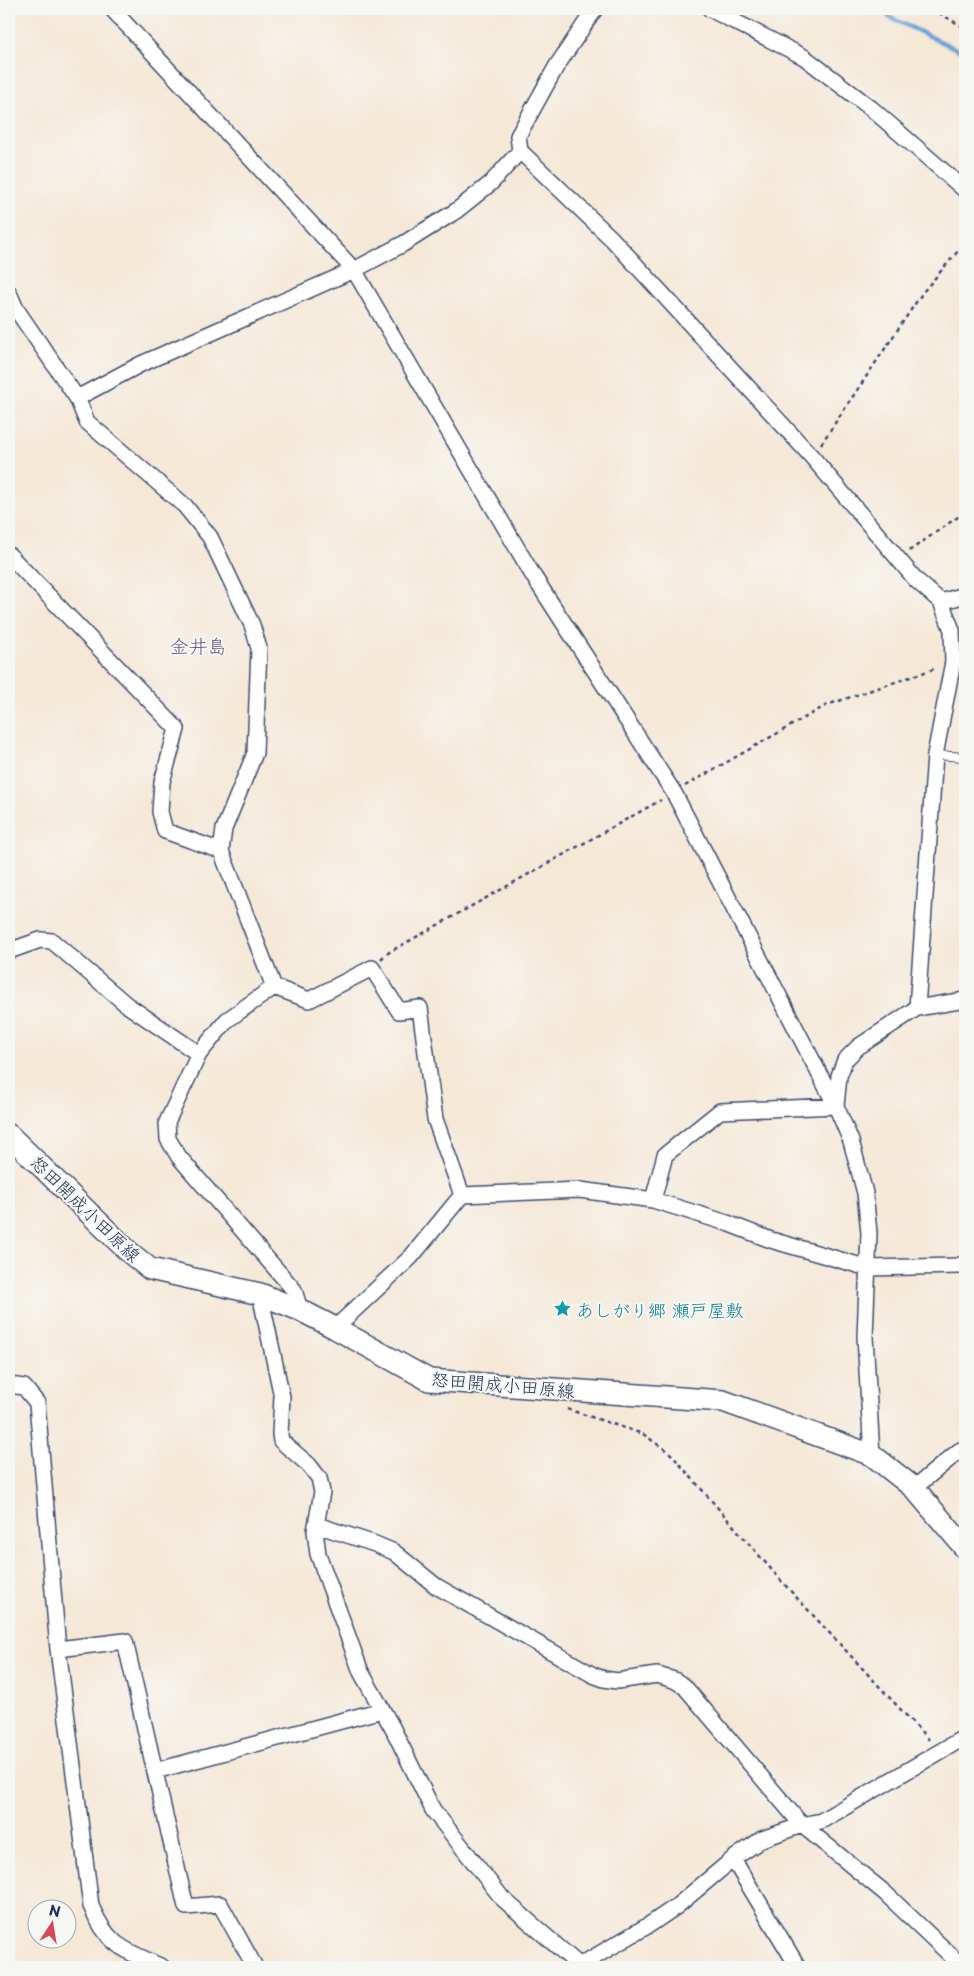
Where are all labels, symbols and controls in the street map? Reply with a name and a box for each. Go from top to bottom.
district label: 金井島 [169,631,227,659]
street label: 怒田開成小田原線 [25,1148,147,1268]
place label: あしがり郷 瀬戸屋敷 [576,1296,744,1323]
place icon: あしがり郷 瀬戸屋敷 [552,1299,572,1319]
street label: 怒田開成小田原線 [430,1364,576,1404]
north arrow [28,1898,78,1948]
text: N [47,1899,62,1922]

